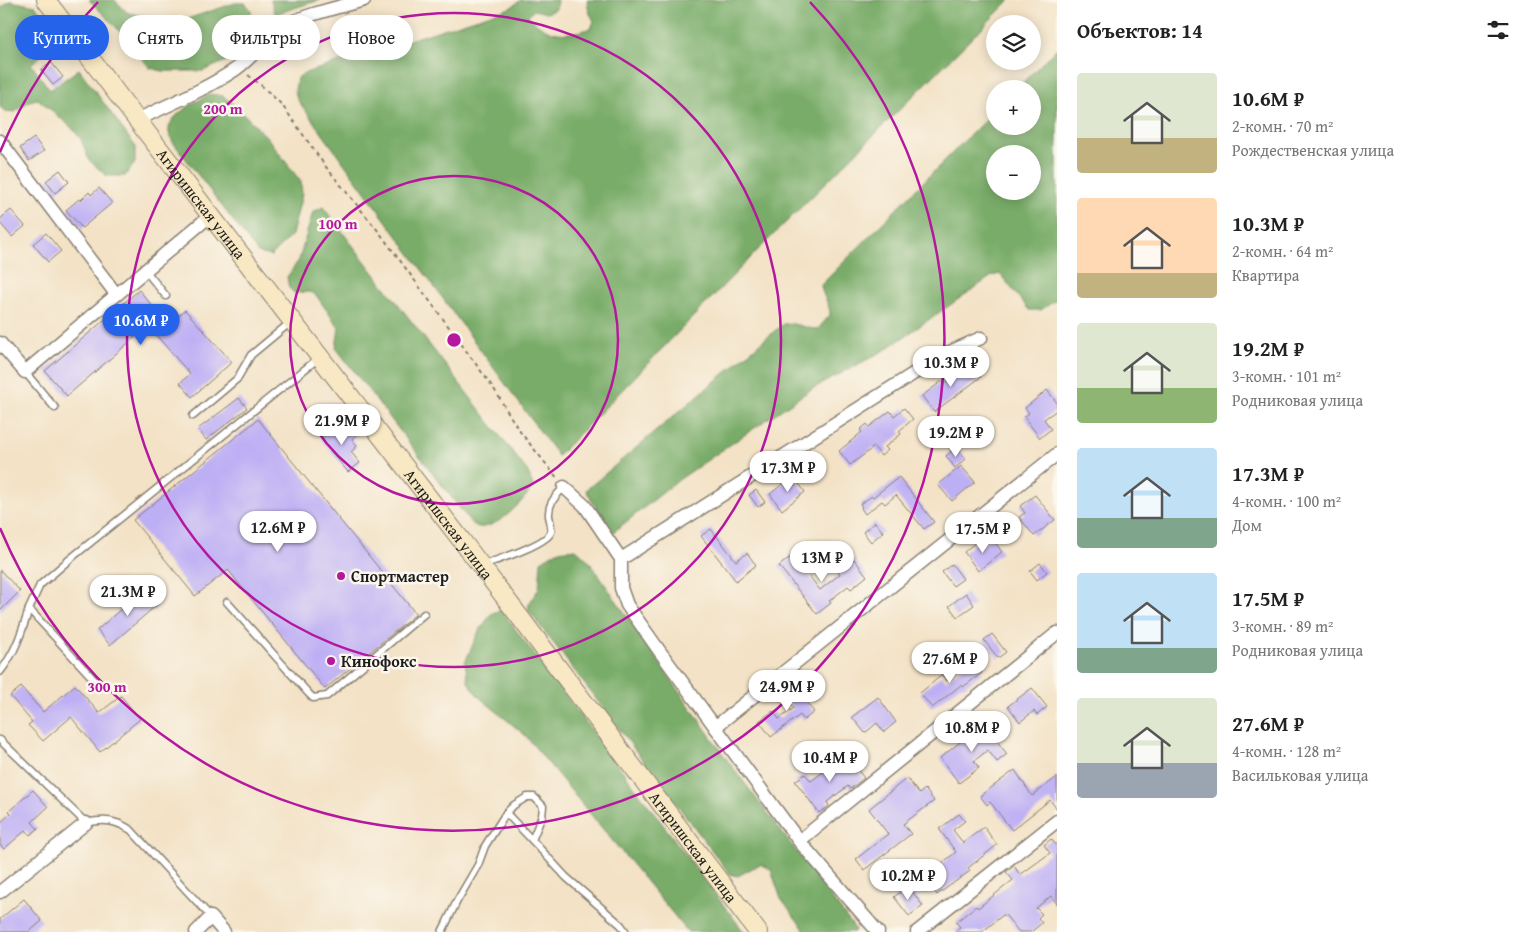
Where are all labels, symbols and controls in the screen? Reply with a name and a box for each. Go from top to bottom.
chip: Купить [15,15,109,60]
chip: Снять [119,15,202,60]
chip: Фильтры [212,15,320,60]
chip: Новое [330,15,413,60]
map controls [986,15,1041,200]
button: layers [986,15,1041,70]
text: Объектов: 14 [1077,15,1203,46]
icon: filters [1484,16,1512,44]
button: + [986,80,1041,135]
text: 10.6M ₽ [1232,83,1304,114]
icon: home [1117,93,1177,153]
text: 200 m [203,98,243,119]
text: 2-комн. · 70 m² [1232,114,1333,138]
text: Рождественская улица [1232,138,1394,162]
street label: Агиришская улица [151,143,252,264]
button: − [986,145,1041,200]
text: 10.3M ₽ [1232,208,1304,239]
text: 100 m [318,213,358,234]
icon: home [1117,218,1177,278]
text: 2-комн. · 64 m² [1232,239,1333,263]
text: Квартира [1232,263,1299,287]
pin: 10.6M ₽ [95,304,187,346]
text: 10.6M ₽ [114,308,168,332]
centre of rings [445,331,463,349]
text: 19.2M ₽ [1232,333,1304,364]
icon: home [1117,343,1177,403]
pin: 10.3M ₽ [905,346,997,388]
text: 10.3M ₽ [924,350,978,374]
text: 3-комн. · 101 m² [1232,364,1341,388]
text: Родниковая улица [1232,388,1363,412]
pin: 21.9M ₽ [296,404,388,446]
text: 21.9M ₽ [315,408,369,432]
pin: 19.2M ₽ [910,416,1002,458]
text: 19.2M ₽ [929,420,983,444]
pin: 17.3M ₽ [742,450,834,493]
text: 17.3M ₽ [761,455,815,479]
text: 17.3M ₽ [1232,458,1304,489]
street label: Агиришская улица [398,464,499,585]
icon: home [1117,468,1177,528]
text: 4-комн. · 100 m² [1232,489,1341,513]
pin: 12.6M ₽ [232,510,324,553]
pin: 17.5M ₽ [937,512,1029,554]
text: Дом [1232,513,1262,537]
text: 12.6M ₽ [251,515,305,539]
text: 17.5M ₽ [956,516,1010,540]
pin: 13M ₽ [787,540,857,583]
text: 13M ₽ [801,545,843,569]
place label: Спортмастер [351,564,449,588]
marker: Спортмастер [335,570,347,582]
pin: 21.3M ₽ [82,574,174,617]
text: 21.3M ₽ [101,579,155,603]
text: 17.5M ₽ [1232,583,1304,614]
icon: home [1117,593,1177,653]
text: 3-комн. · 89 m² [1232,614,1333,638]
text: Родниковая улица [1232,638,1363,662]
pin: 27.6M ₽ [904,642,996,684]
text: 27.6M ₽ [923,646,977,670]
place label: Кинофокс [341,649,417,673]
marker: Кинофокс [325,655,337,667]
pin: 24.9M ₽ [741,670,833,712]
text: 24.9M ₽ [760,674,814,698]
text: 300 m [87,676,127,697]
text: 27.6M ₽ [1232,708,1304,739]
pin: 10.8M ₽ [926,710,1018,753]
text: 10.8M ₽ [945,715,999,739]
icon: home [1117,718,1177,778]
text: 4-комн. · 128 m² [1232,739,1341,763]
pin: 10.4M ₽ [784,740,876,783]
text: 10.4M ₽ [803,745,857,769]
text: Васильковая улица [1232,763,1368,787]
street label: Агиришская улица [643,786,744,908]
pin: 10.2M ₽ [862,858,954,901]
text: 10.2M ₽ [881,863,935,887]

